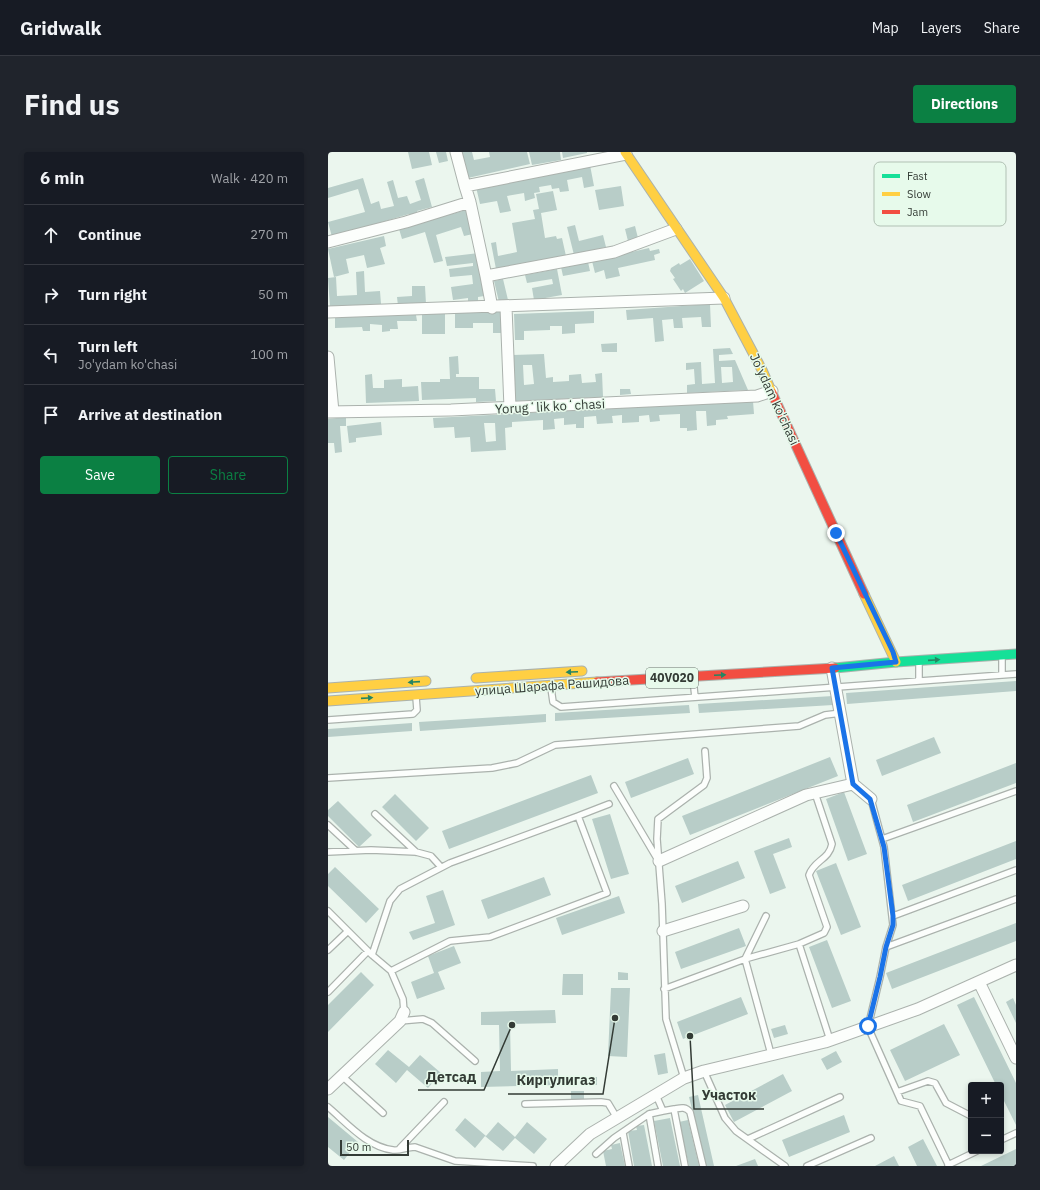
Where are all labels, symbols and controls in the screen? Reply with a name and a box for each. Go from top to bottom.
text: Gridwalk [20,16,102,40]
text: Map [872,19,899,37]
text: Layers [921,19,962,37]
text: Share [984,19,1020,37]
button: Directions [913,85,1016,123]
text: Find us [24,86,120,123]
legend [874,162,1006,226]
text: 6 min [40,167,84,189]
text: Fast [907,169,928,183]
text: Walk · 420 m [211,170,288,187]
text: Slow [907,187,931,201]
text: Jam [907,205,928,219]
icon: ahead [40,224,62,246]
text: Continue [78,225,142,244]
text: 270 m [250,226,288,243]
icon: right [40,284,62,306]
text: Turn right [78,285,147,304]
text: 50 m [258,286,288,303]
text: Turn left [78,337,138,356]
icon: left [40,344,62,366]
text: 100 m [250,346,288,363]
street label: Jo'ydam ko'chasi [746,351,803,448]
text: Jo'ydam ko'chasi [78,356,177,373]
street label: Yorugʻlik koʻchasi [495,395,605,418]
icon: arrive [40,404,62,426]
text: Arrive at destination [78,405,222,424]
button: Save [40,456,160,494]
button: Share [168,456,288,494]
route end [827,524,845,542]
one-way arrow [928,656,940,663]
one-way arrow [566,668,578,675]
road number: 40V020 [646,668,698,688]
one-way arrow [714,671,726,678]
street label: улица Шарафа Рашидова [474,672,630,699]
one-way arrow [408,678,420,685]
one-way arrow [361,694,373,701]
route start [859,1017,877,1035]
callout: Детсад [418,1064,484,1090]
text: Детсад [426,1068,476,1086]
callout: Киргулигаз [508,1068,603,1094]
text: Киргулигаз [517,1071,595,1089]
map controls [968,1082,1004,1154]
button: + [968,1082,1004,1118]
callout: Участок [694,1083,764,1109]
text: Участок [702,1086,756,1104]
button: − [968,1118,1004,1154]
scale bar [340,1138,409,1157]
text: 50 m [346,1140,371,1154]

